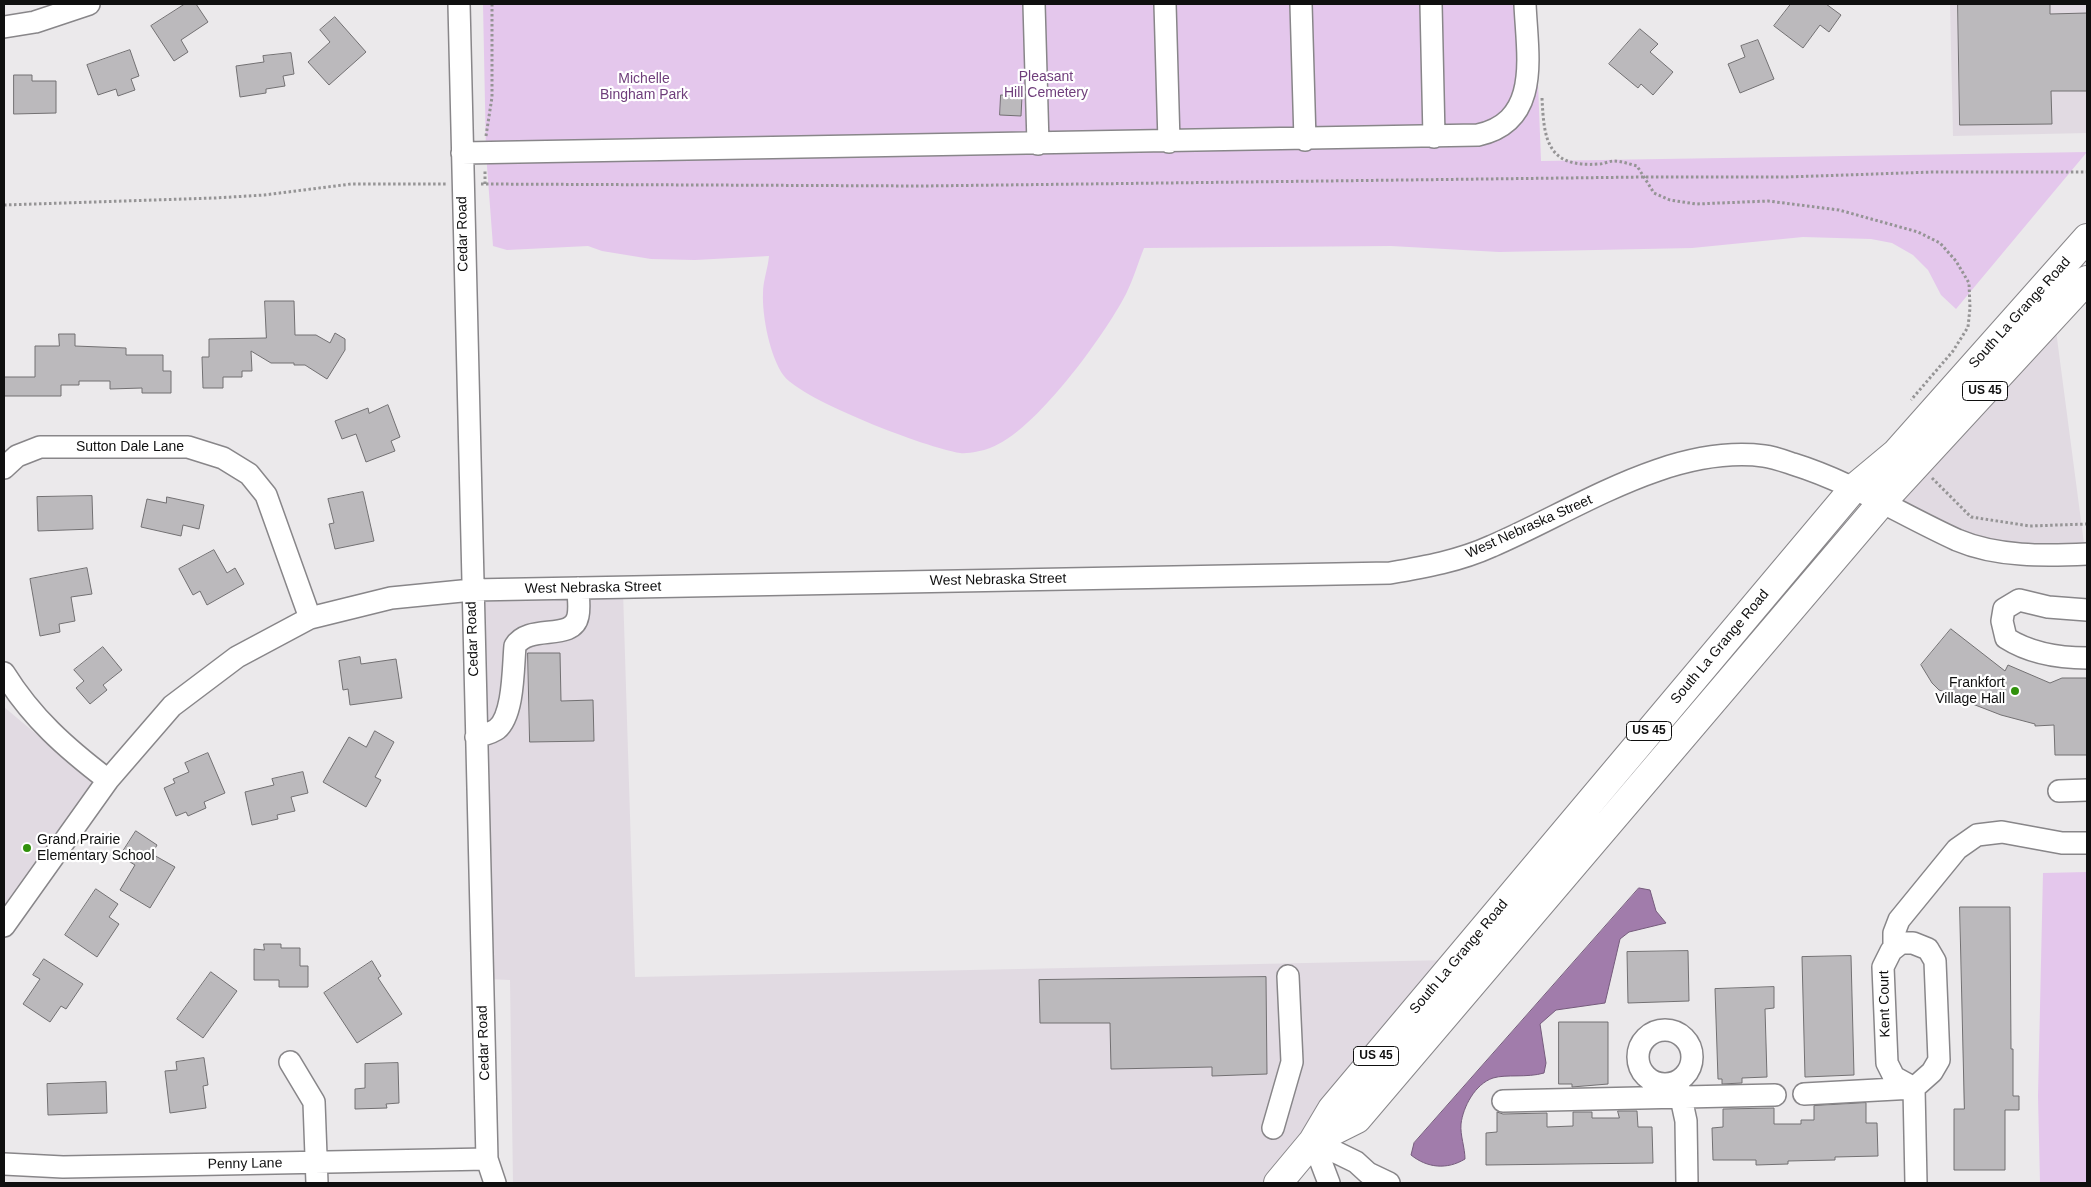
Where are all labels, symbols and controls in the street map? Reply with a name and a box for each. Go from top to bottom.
park label: Pleasant Hill Cemetery [1004,69,1088,102]
park label: Michelle Bingham Park [600,71,688,104]
street label: Cedar Road [454,196,472,272]
street label: South La Grange Road [1966,254,2074,372]
road number: US 45 [1962,382,2008,401]
street label: Sutton Dale Lane [76,439,184,455]
street label: West Nebraska Street [1463,492,1595,562]
street label: West Nebraska Street [930,570,1066,590]
street label: West Nebraska Street [525,578,661,598]
street label: South La Grange Road [1667,586,1773,708]
street label: Cedar Road [463,601,483,677]
place label: Frankfort Village Hall [1935,675,2005,708]
marker: Frankfort Village Hall [2009,685,2021,697]
road number: US 45 [1626,721,1672,740]
place label: Grand Prairie Elementary School [37,832,155,864]
marker: Grand Prairie Elementary School [21,842,33,854]
street label: South La Grange Road [1406,896,1512,1018]
street label: Kent Court [1876,970,1894,1038]
street label: Cedar Road [474,1005,494,1081]
road number: US 45 [1354,1046,1398,1066]
street label: Penny Lane [207,1155,283,1173]

